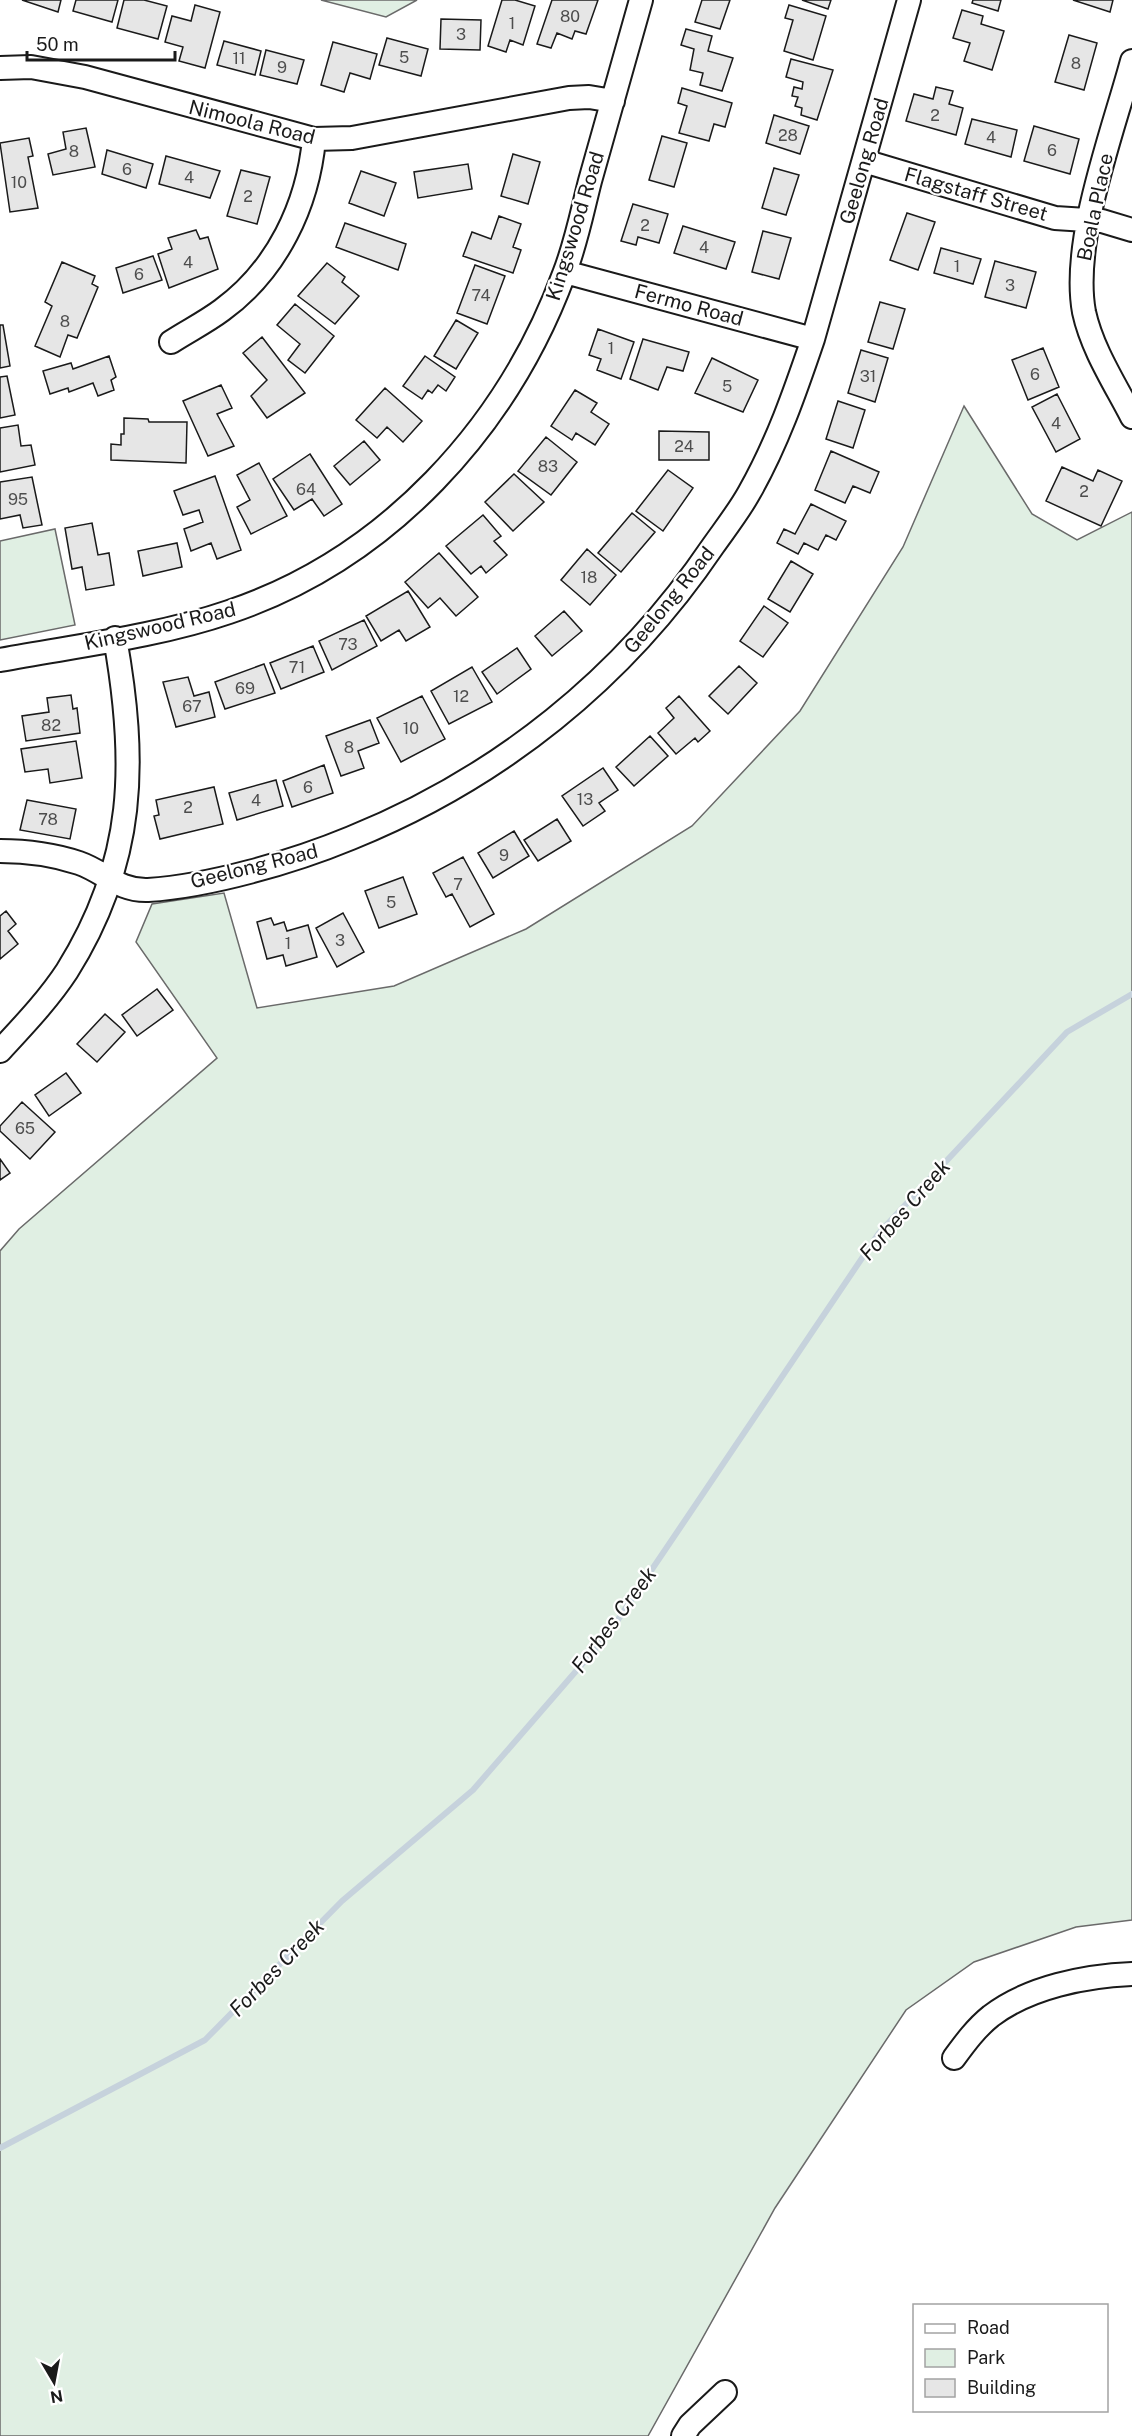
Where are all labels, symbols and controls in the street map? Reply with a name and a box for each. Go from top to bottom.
house number: 80 [560,7,580,26]
house number: 1 [509,14,515,33]
scale bar [27,24,176,62]
house number: 3 [456,25,466,44]
text: 50 m [36,34,79,55]
house number: 5 [399,48,409,67]
house number: 11 [232,49,246,68]
house number: 8 [1071,54,1081,73]
house number: 9 [277,58,287,77]
street label: Nimoola Road [186,95,318,149]
street label: Geelong Road [834,95,894,227]
house number: 2 [930,106,940,125]
house number: 28 [778,126,798,145]
house number: 4 [986,128,996,147]
house number: 6 [1047,141,1057,160]
house number: 8 [69,142,79,161]
street label: Kingswood Road [541,149,609,303]
street label: Boala Place [1072,151,1118,263]
house number: 6 [122,160,132,179]
street label: Flagstaff Street [902,162,1050,226]
house number: 4 [184,168,194,187]
house number: 10 [11,173,27,192]
house number: 2 [243,187,253,206]
house number: 2 [640,216,650,235]
house number: 4 [699,238,709,257]
house number: 4 [183,253,193,272]
house number: 1 [954,257,960,276]
house number: 6 [134,265,144,284]
house number: 3 [1005,276,1015,295]
street label: Fermo Road [632,279,746,331]
house number: 74 [471,286,491,305]
house number: 8 [60,312,70,331]
house number: 1 [608,339,614,358]
house number: 6 [1030,365,1040,384]
house number: 31 [860,367,876,386]
house number: 5 [722,377,732,396]
house number: 4 [1051,414,1061,433]
house number: 24 [674,437,694,456]
house number: 83 [538,457,558,476]
house number: 64 [296,480,316,499]
house number: 2 [1079,482,1089,501]
house number: 95 [8,490,28,509]
street label: Geelong Road [619,542,719,658]
house number: 18 [581,568,597,587]
street label: Kingswood Road [82,597,238,655]
house number: 73 [338,635,358,654]
house number: 71 [289,658,305,677]
house number: 69 [235,679,255,698]
house number: 12 [453,687,469,706]
house number: 67 [182,697,202,716]
house number: 82 [41,716,61,735]
house number: 10 [403,719,419,738]
house number: 8 [344,738,354,757]
house number: 6 [303,778,313,797]
house number: 13 [577,790,593,809]
house number: 4 [251,791,261,810]
house number: 2 [183,798,193,817]
house number: 78 [38,810,58,829]
street label: Geelong Road [188,839,320,893]
house number: 9 [499,846,509,865]
house number: 7 [453,875,463,894]
house number: 5 [386,893,396,912]
house number: 3 [335,931,345,950]
house number: 1 [285,934,291,953]
house number: 65 [15,1119,35,1138]
water label: Forbes Creek [854,1154,956,1265]
water label: Forbes Creek [566,1561,662,1677]
water label: Forbes Creek [224,1913,330,2022]
legend [913,2304,1108,2412]
text: Road [967,2317,1010,2338]
text: Park [967,2347,1005,2368]
north arrow [24,2352,84,2412]
text: Building [967,2377,1036,2398]
text: N [49,2386,64,2407]

